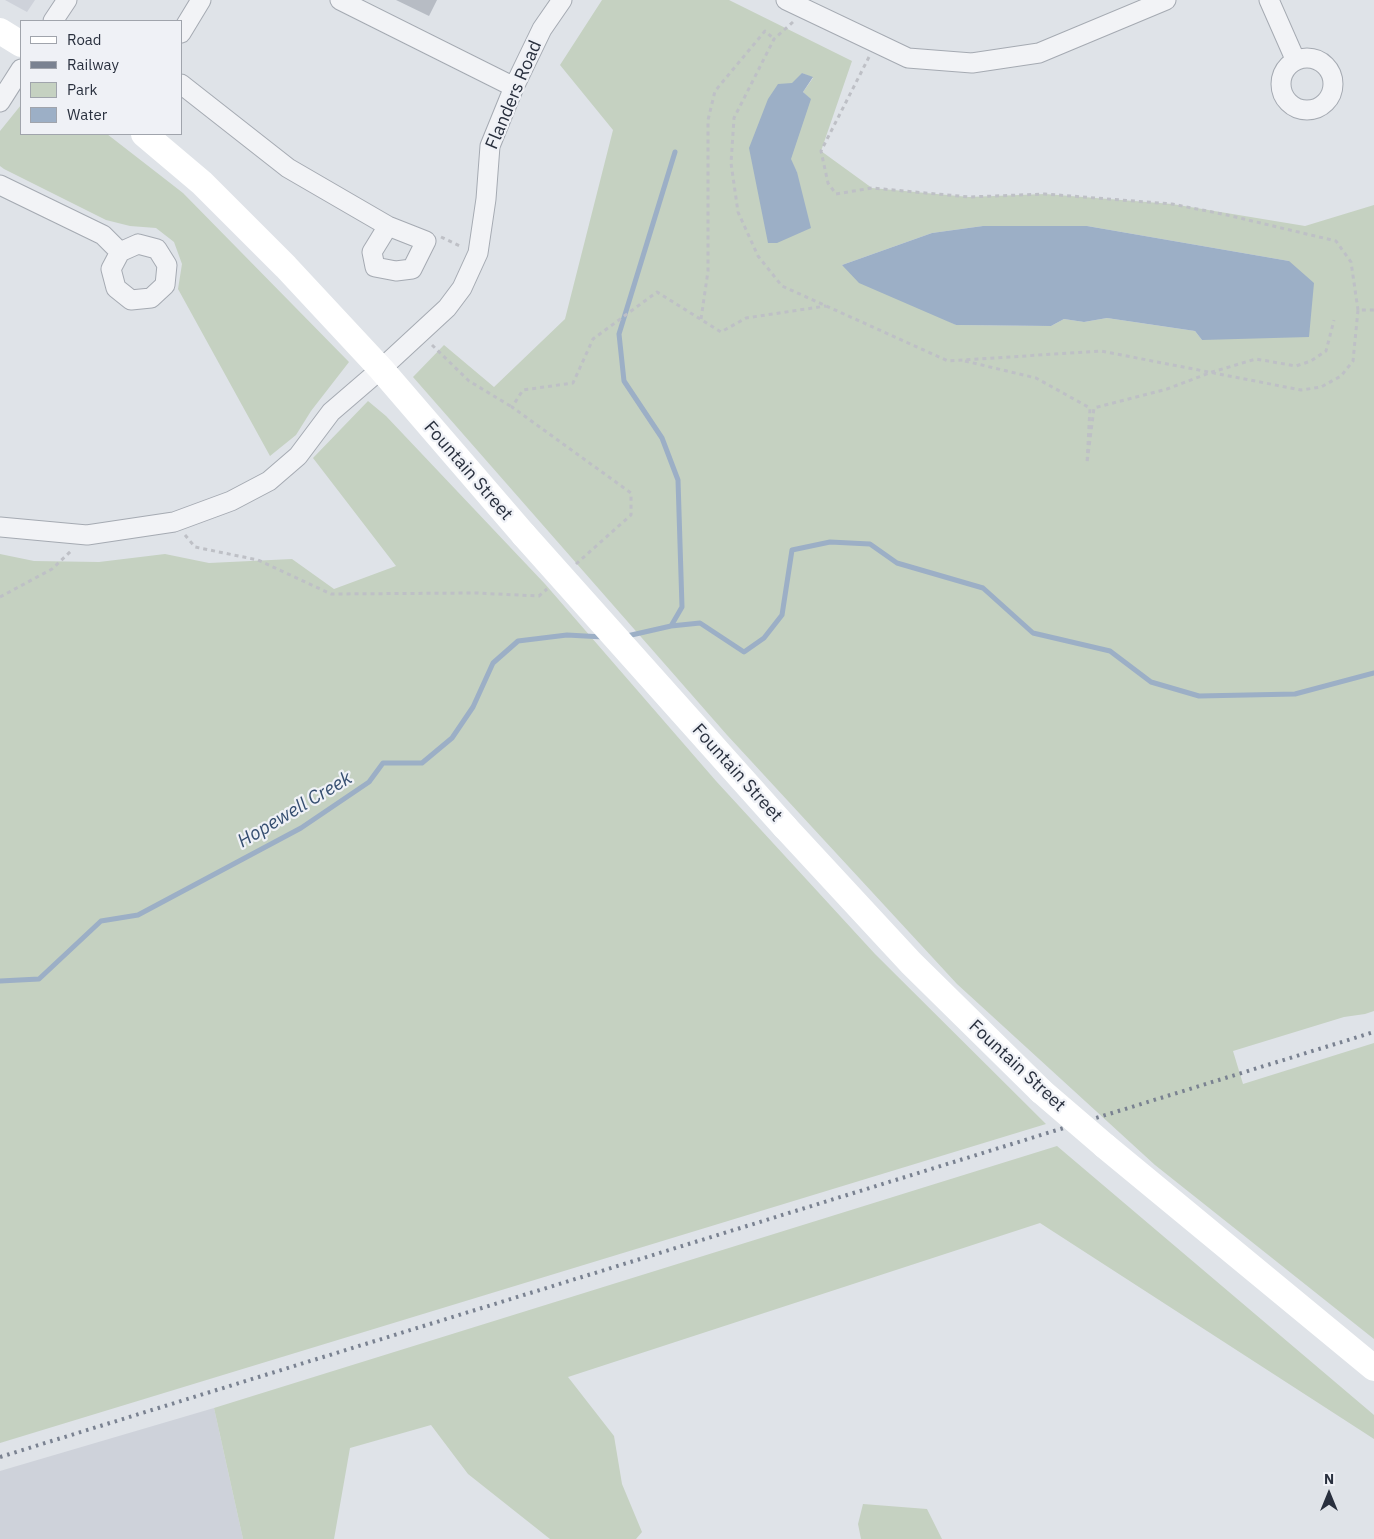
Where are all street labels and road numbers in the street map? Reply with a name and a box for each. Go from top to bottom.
street label: Flanders Road [481,37,547,153]
street label: Fountain Street [419,417,517,525]
street label: Fountain Street [687,720,787,826]
street label: Fountain Street [964,1016,1070,1116]

